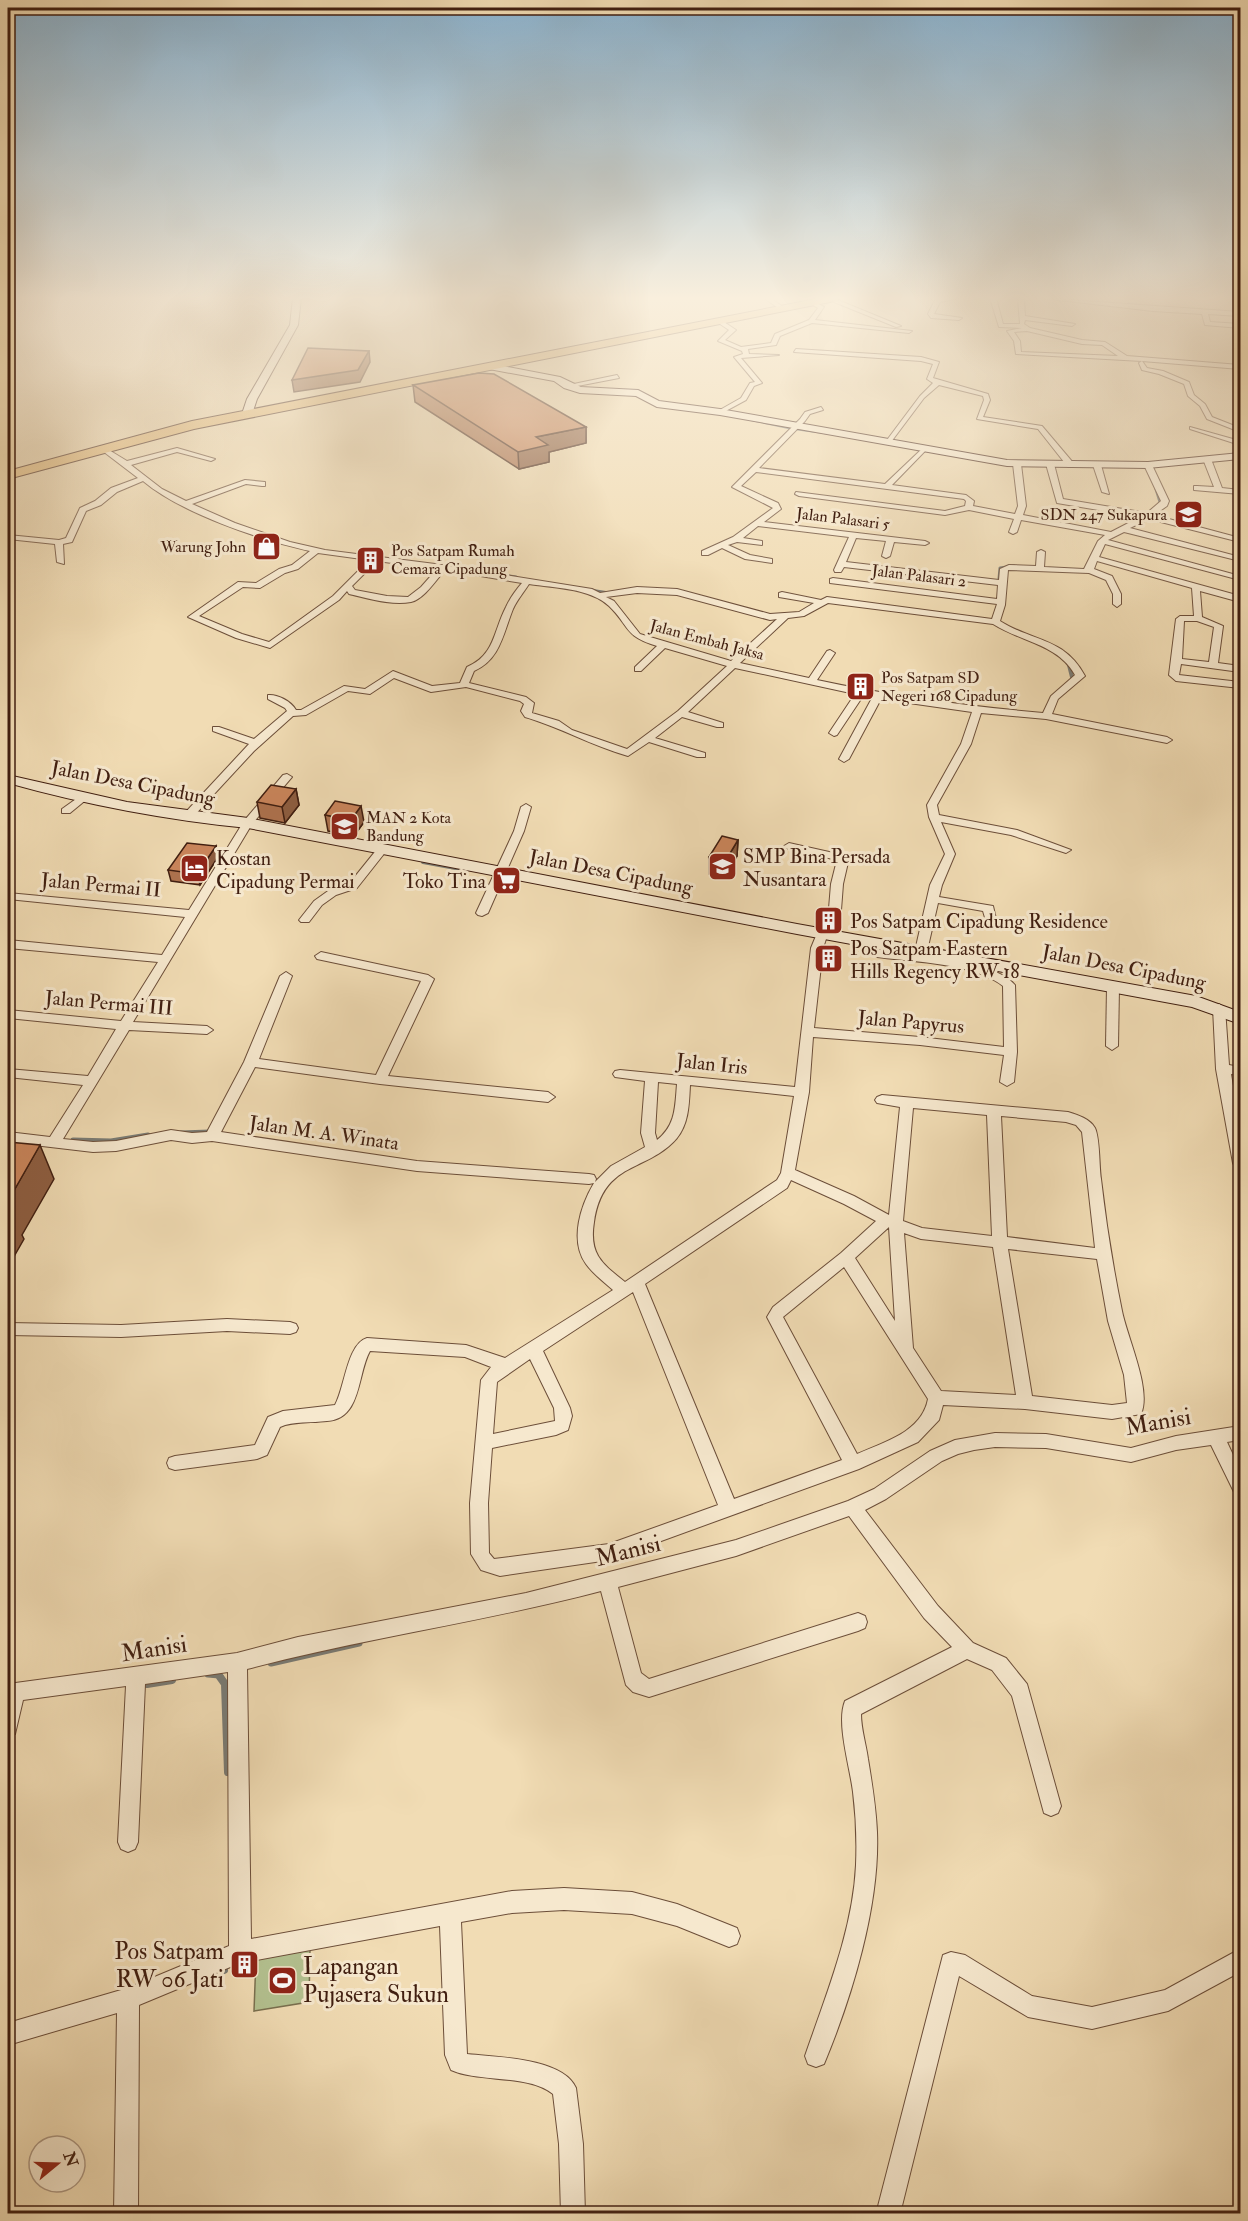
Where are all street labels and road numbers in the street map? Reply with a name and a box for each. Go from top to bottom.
street label: Jalan Palasari 5 [794,503,891,536]
street label: Jalan Palasari 2 [870,560,967,593]
street label: Jalan Embah Jaksa [647,615,767,666]
street label: Jalan Desa Cipadung [48,755,218,812]
street label: Jalan Desa Cipadung [526,844,696,901]
street label: Jalan Permai II [39,867,162,903]
street label: Jalan Desa Cipadung [1039,939,1209,996]
street label: Jalan Permai III [43,985,174,1021]
street label: Jalan Papyrus [856,1005,965,1040]
street label: Jalan Iris [674,1048,749,1080]
street label: Jalan M. A. Winata [247,1110,401,1156]
street label: Manisi [1123,1401,1193,1443]
street label: Manisi [592,1528,664,1574]
street label: Manisi [119,1629,189,1669]

